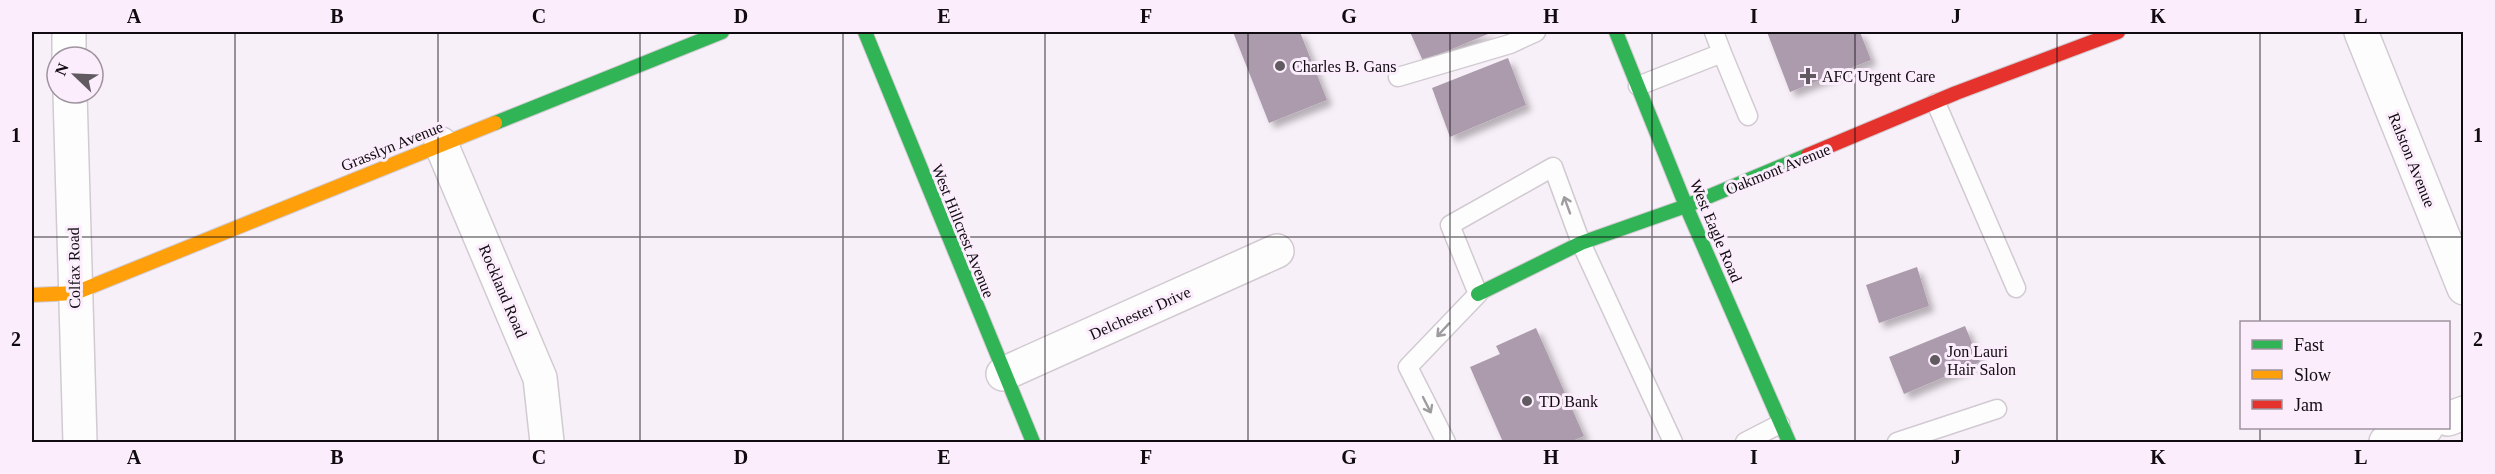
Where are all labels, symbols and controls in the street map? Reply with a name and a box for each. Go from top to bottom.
text: A [127,5,142,27]
text: B [330,5,344,27]
text: C [532,5,546,27]
text: D [734,5,748,27]
text: E [937,5,951,27]
text: F [1140,5,1152,27]
text: G [1341,5,1357,27]
text: H [1543,5,1559,27]
text: I [1750,5,1758,27]
text: J [1951,5,1961,27]
text: K [2150,5,2166,27]
text: L [2354,5,2368,27]
north arrow [45,45,105,105]
place label: Charles B. Gans [1292,58,1396,75]
marker: Charles B. Gans [1273,59,1287,73]
text: N [52,60,72,78]
marker: AFC Urgent Care [1799,67,1817,85]
place label: AFC Urgent Care [1822,68,1935,86]
street label: Ralston Avenue [2385,110,2439,210]
street label: Grasslyn Avenue [338,118,446,175]
text: 1 [11,124,21,146]
text: 1 [2473,124,2483,146]
street label: Oakmont Avenue [1723,140,1833,198]
street label: West Hillcrest Avenue [928,162,998,300]
street label: West Eagle Road [1686,177,1745,285]
one-way arrow [1561,196,1572,215]
street label: Colfax Road [65,227,83,309]
street label: Rockland Road [476,242,530,340]
street label: Delchester Drive [1087,283,1193,343]
legend [2240,321,2450,429]
one-way arrow [1436,323,1450,338]
text: 2 [11,328,21,350]
text: 2 [2473,328,2483,350]
text: Fast [2294,335,2324,355]
place label: Jon Lauri Hair Salon [1947,343,2016,378]
marker: Jon Lauri Hair Salon [1928,353,1942,367]
text: Slow [2294,365,2331,385]
place label: TD Bank [1539,393,1598,410]
marker: TD Bank [1520,394,1534,408]
one-way arrow [1422,395,1433,413]
text: Jam [2294,395,2323,415]
text: A [127,446,142,468]
text: B [330,446,344,468]
text: C [532,446,546,468]
text: D [734,446,748,468]
text: E [937,446,951,468]
text: F [1140,446,1152,468]
text: G [1341,446,1357,468]
text: H [1543,446,1559,468]
text: I [1750,446,1758,468]
text: J [1951,446,1961,468]
text: K [2150,446,2166,468]
text: L [2354,446,2368,468]

